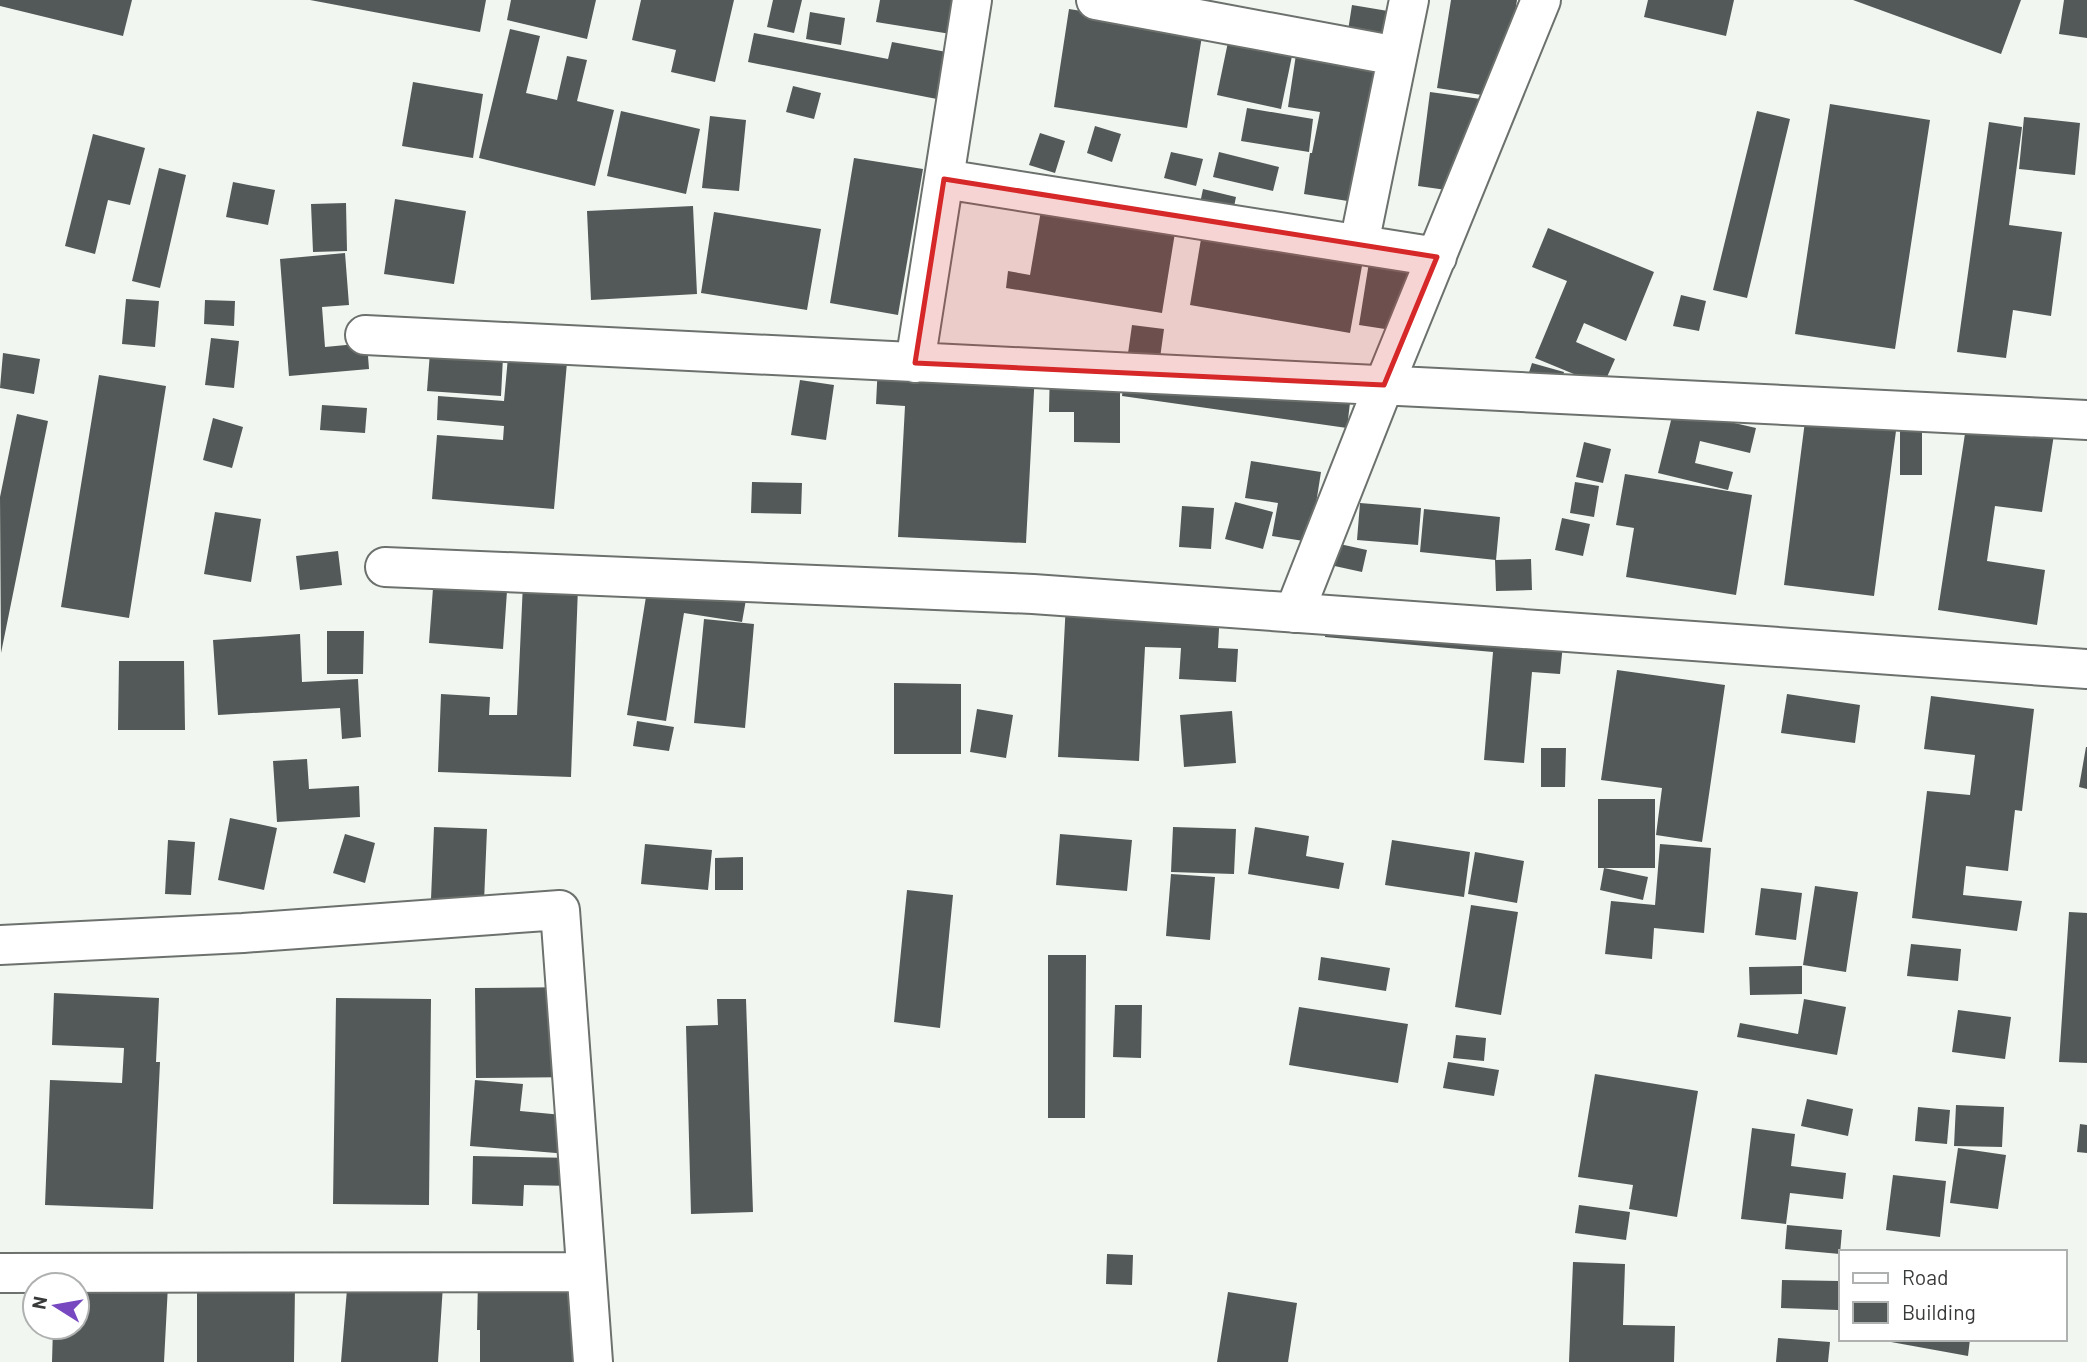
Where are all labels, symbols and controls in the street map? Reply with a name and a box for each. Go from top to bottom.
legend [1839,1250,2066,1341]
text: Road [1902,1264,1948,1289]
north arrow [21,1271,91,1341]
text: N [26,1294,51,1311]
text: Building [1902,1299,1976,1324]

